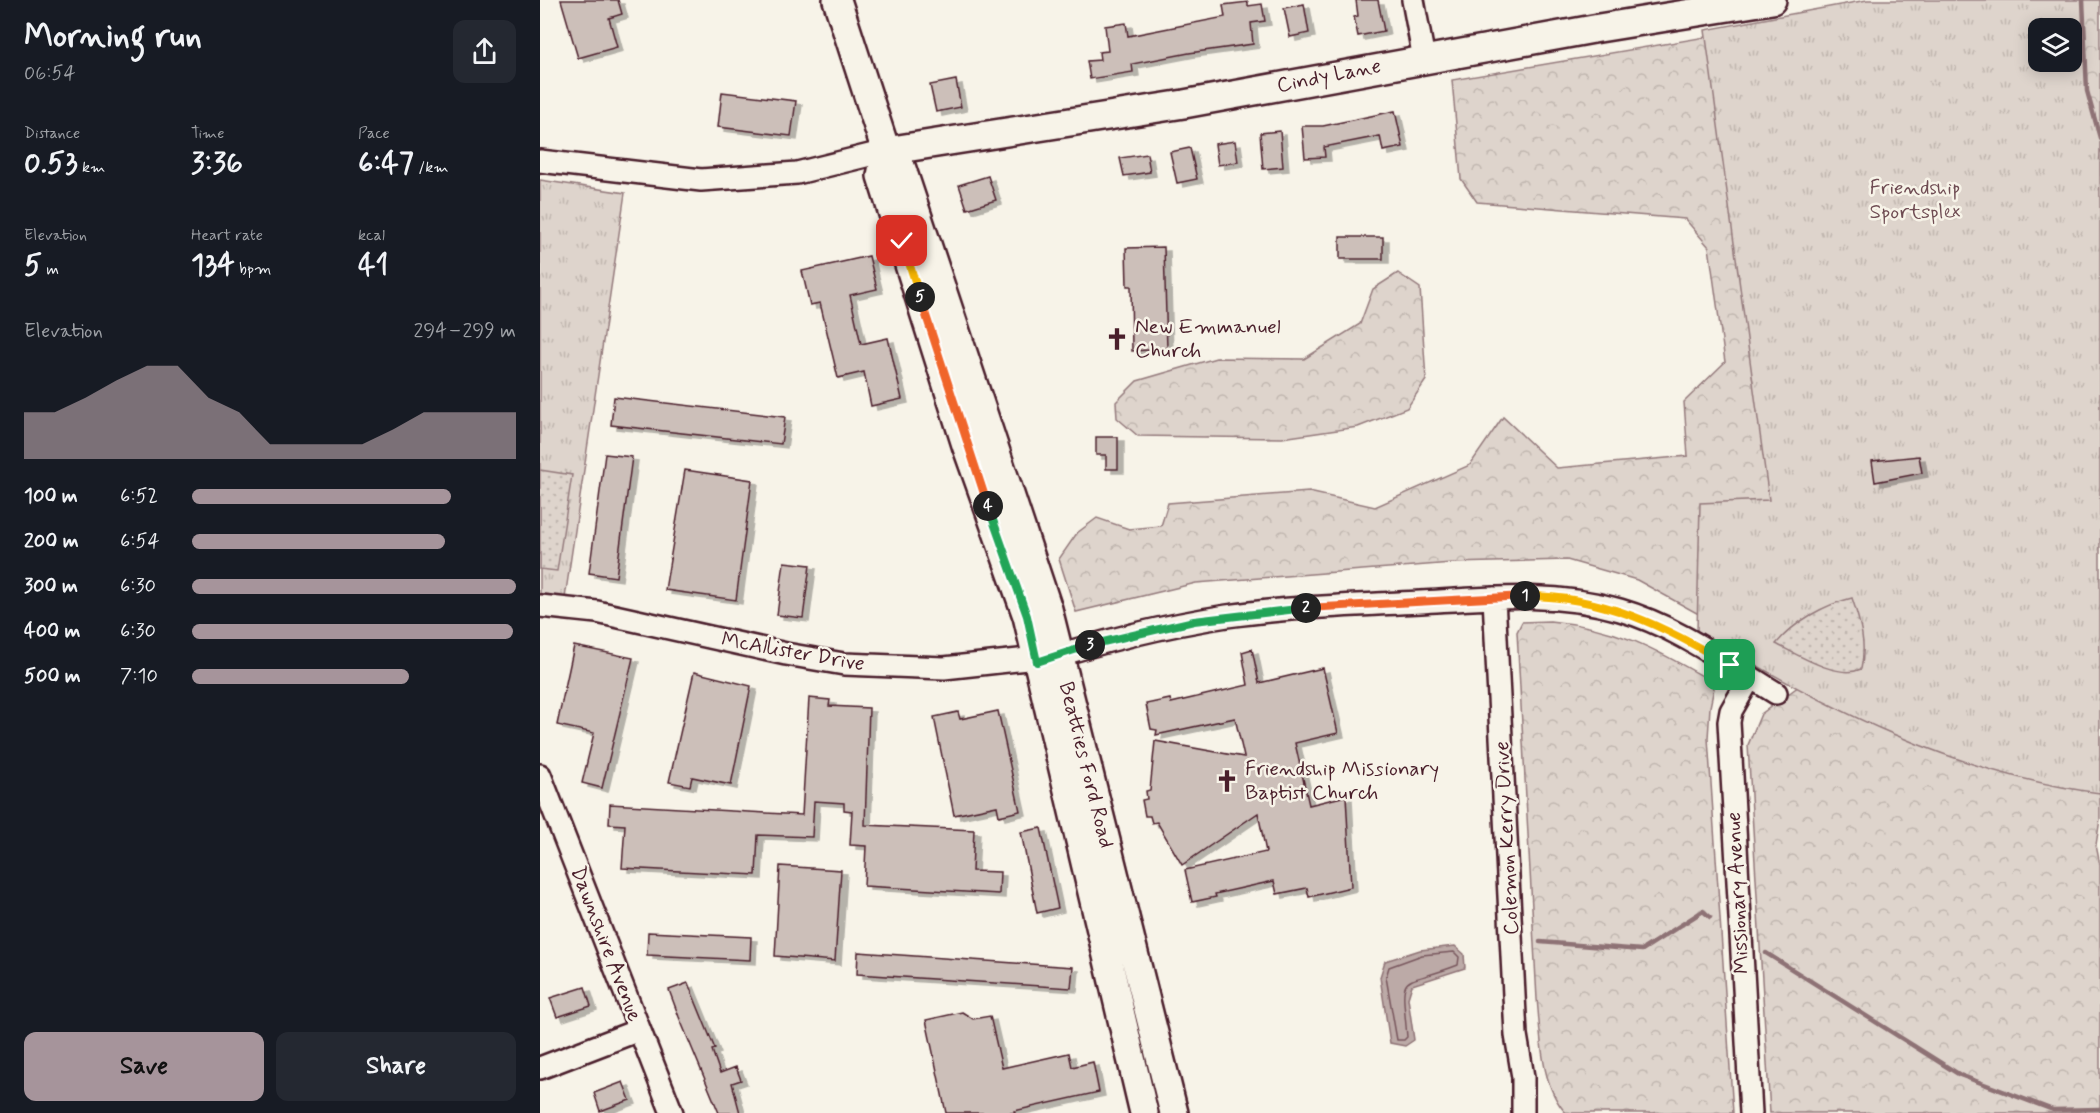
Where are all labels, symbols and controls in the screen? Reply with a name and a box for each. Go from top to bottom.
text: Morning run [24,15,202,59]
map controls [2028,18,2082,72]
button: layers [2028,18,2082,72]
button: share [453,20,516,83]
street label: Cindy Lane [1274,52,1384,100]
text: 06:54 [24,60,76,87]
text: Distance [24,123,80,144]
text: Time [191,123,225,144]
text: Pace [358,123,390,144]
text: 0.53 [24,144,78,183]
text: 3:36 [191,144,243,183]
text: 6:47 [358,144,414,183]
text: km [78,157,105,178]
text: /km [414,157,449,178]
park label: Friendship Sportsplex [1869,174,1961,226]
pin [876,215,927,266]
icon: check [885,224,918,257]
text: Elevation [24,225,87,246]
text: Heart rate [191,225,263,246]
text: kcal [358,225,385,246]
text: 5 [24,246,42,285]
text: 134 [191,246,235,285]
text: 41 [358,246,388,285]
text: m [42,259,59,280]
text: bpm [235,259,271,280]
pin: 5 [905,282,935,312]
text: 5 [915,286,925,307]
place label: New Emmanuel Church [1135,313,1281,365]
text: Elevation [24,318,103,345]
text: 294–299 m [414,318,516,345]
church icon: New Emmanuel Church [1104,326,1130,352]
text: 100 m [24,483,78,510]
text: 6:52 [120,483,158,510]
pin: 4 [973,491,1003,521]
text: 4 [983,495,993,516]
text: 200 m [24,528,79,555]
text: 6:54 [120,528,160,555]
text: 300 m [24,573,78,600]
text: 6:30 [120,573,156,600]
pin: 1 [1510,581,1540,611]
text: 1 [1521,585,1529,606]
pin: 2 [1291,593,1321,623]
text: 2 [1302,597,1310,618]
text: 400 m [24,618,80,645]
text: 6:30 [120,618,156,645]
street label: McAllister Drive [719,626,867,678]
pin: 3 [1075,630,1105,660]
text: 3 [1086,634,1094,655]
pin [1704,639,1755,690]
icon: arrive [1713,648,1746,681]
text: 500 m [24,663,81,690]
text: 7:10 [120,663,158,690]
street label: Beatties Ford Road [1052,679,1120,851]
street label: Colemon Kerry Drive [1488,740,1526,936]
place label: Friendship Missionary Baptist Church [1245,755,1439,807]
church icon: Friendship Missionary Baptist Church [1214,768,1240,794]
street label: Missionary Avenue [1720,811,1756,975]
street label: Dawnshire Avenue [564,862,649,1026]
button: Save [24,1032,264,1101]
button: Share [276,1032,516,1101]

